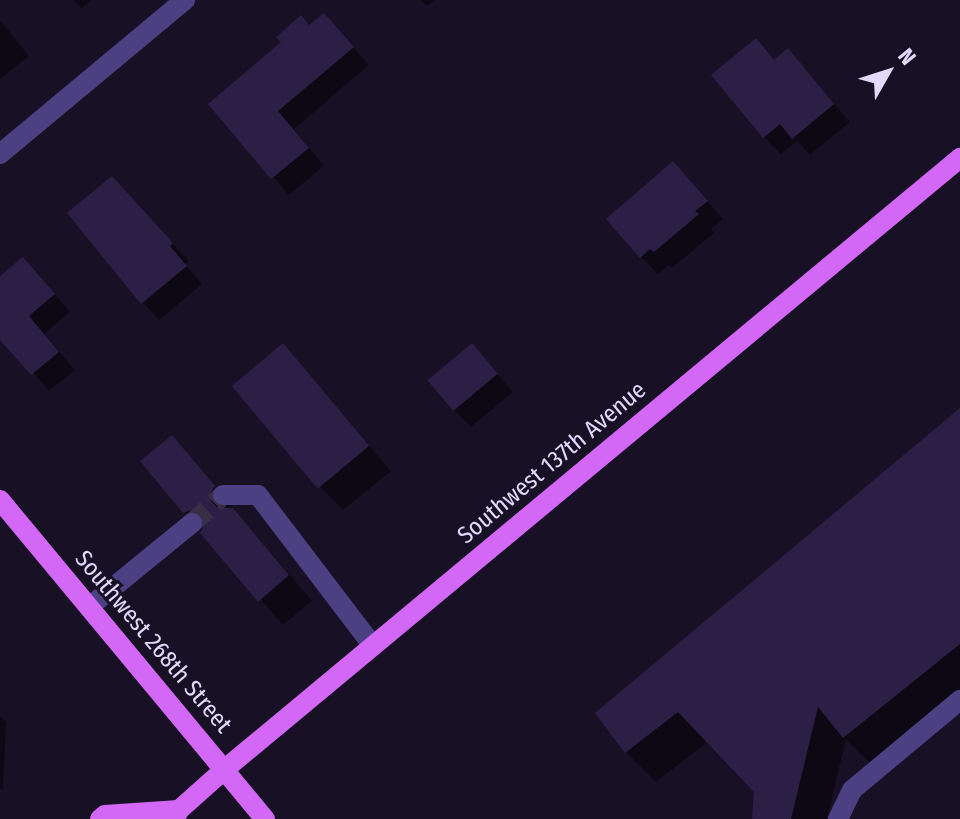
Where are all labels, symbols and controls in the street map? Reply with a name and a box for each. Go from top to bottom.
north arrow [848,32,928,112]
text: N [892,43,922,70]
street label: Southwest 137th Avenue [452,376,652,550]
street label: Southwest 268th Street [69,545,237,739]

